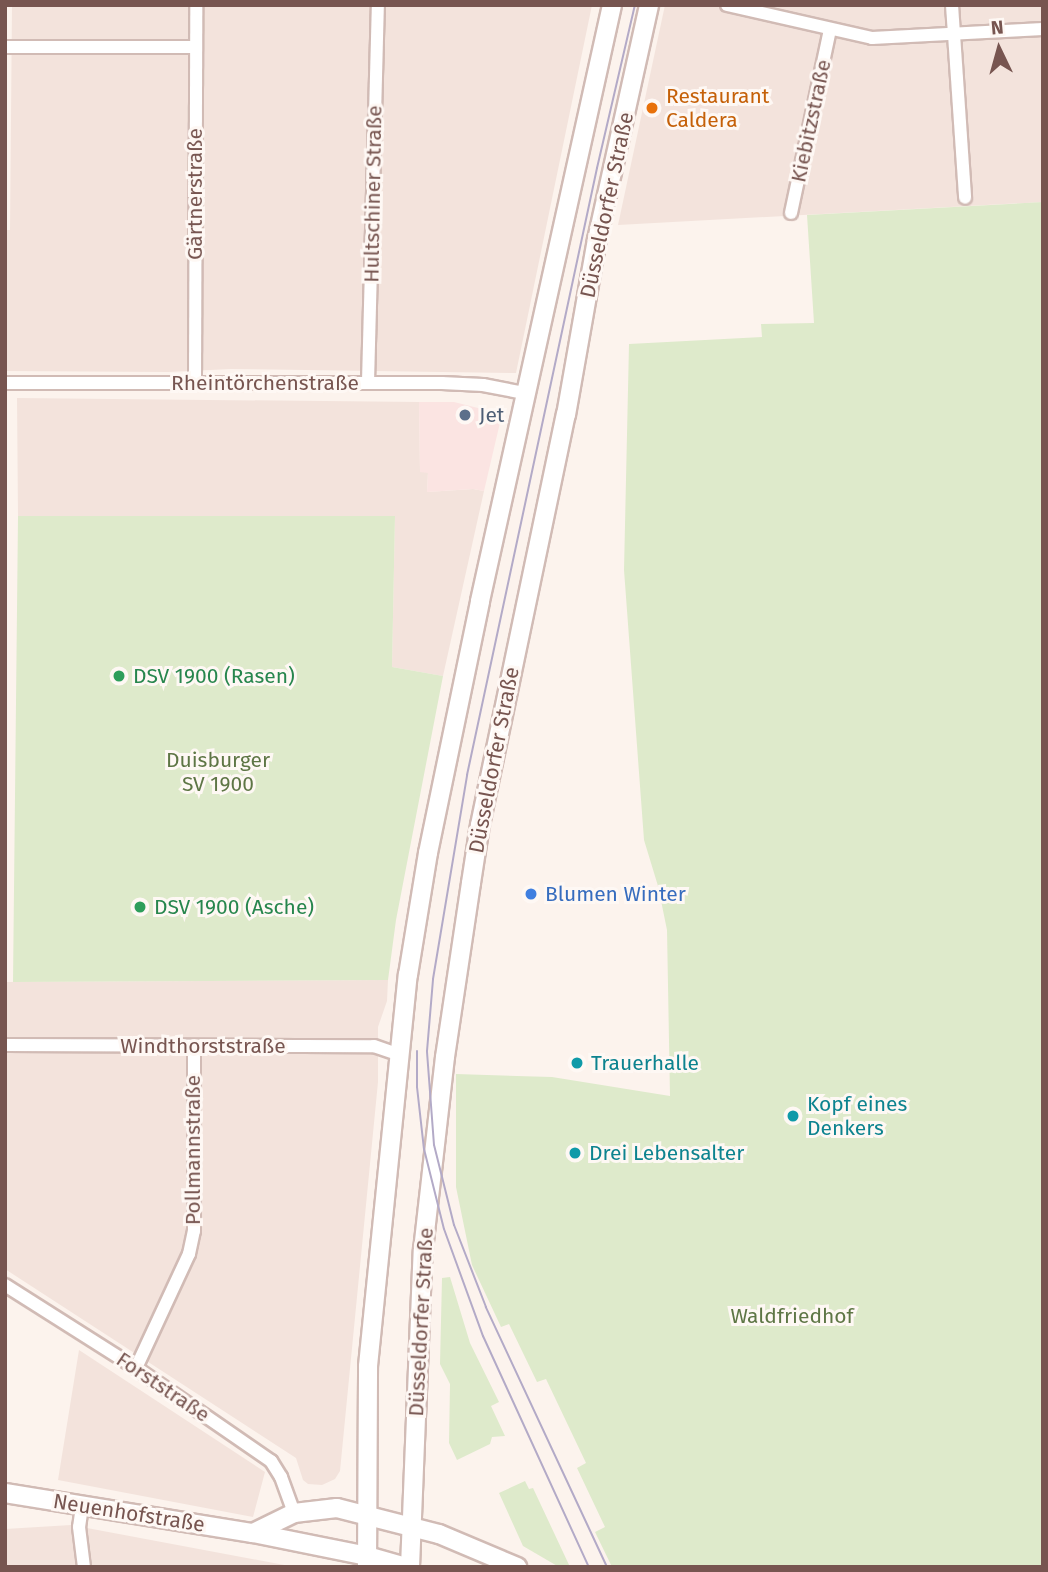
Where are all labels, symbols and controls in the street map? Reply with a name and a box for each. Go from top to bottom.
north arrow [964,14,1034,84]
text: N [990,16,1004,40]
street label: Kiebitzstraße [786,57,836,185]
place label: Restaurant Caldera [666,83,769,133]
marker: Restaurant Caldera [644,100,660,116]
street label: Hultschiner Straße [359,105,387,283]
street label: Düsseldorfer Straße [575,110,639,300]
street label: Gärtnerstraße [182,128,208,260]
street label: Rheintörchenstraße [171,370,359,396]
place label: Jet [479,402,504,428]
marker: Jet [457,407,473,423]
place label: DSV 1900 (Rasen) [133,663,295,689]
street label: Düsseldorfer Straße [464,665,524,855]
marker: DSV 1900 (Rasen) [111,668,127,684]
park label: Duisburger SV 1900 [166,747,270,797]
place label: Blumen Winter [545,881,686,907]
marker: Blumen Winter [523,886,539,902]
place label: DSV 1900 (Asche) [154,894,314,920]
marker: DSV 1900 (Asche) [132,899,148,915]
street label: Windthorststraße [120,1033,286,1059]
place label: Trauerhalle [591,1050,699,1076]
marker: Trauerhalle [569,1055,585,1071]
street label: Pollmannstraße [180,1075,206,1225]
place label: Kopf eines Denkers [807,1091,907,1141]
marker: Kopf eines Denkers [785,1108,801,1124]
place label: Drei Lebensalter [589,1140,744,1166]
marker: Drei Lebensalter [567,1145,583,1161]
street label: Düsseldorfer Straße [403,1227,439,1417]
park label: Waldfriedhof [730,1303,854,1329]
street label: Forststraße [112,1347,214,1427]
street label: Neuenhofstraße [51,1489,207,1537]

